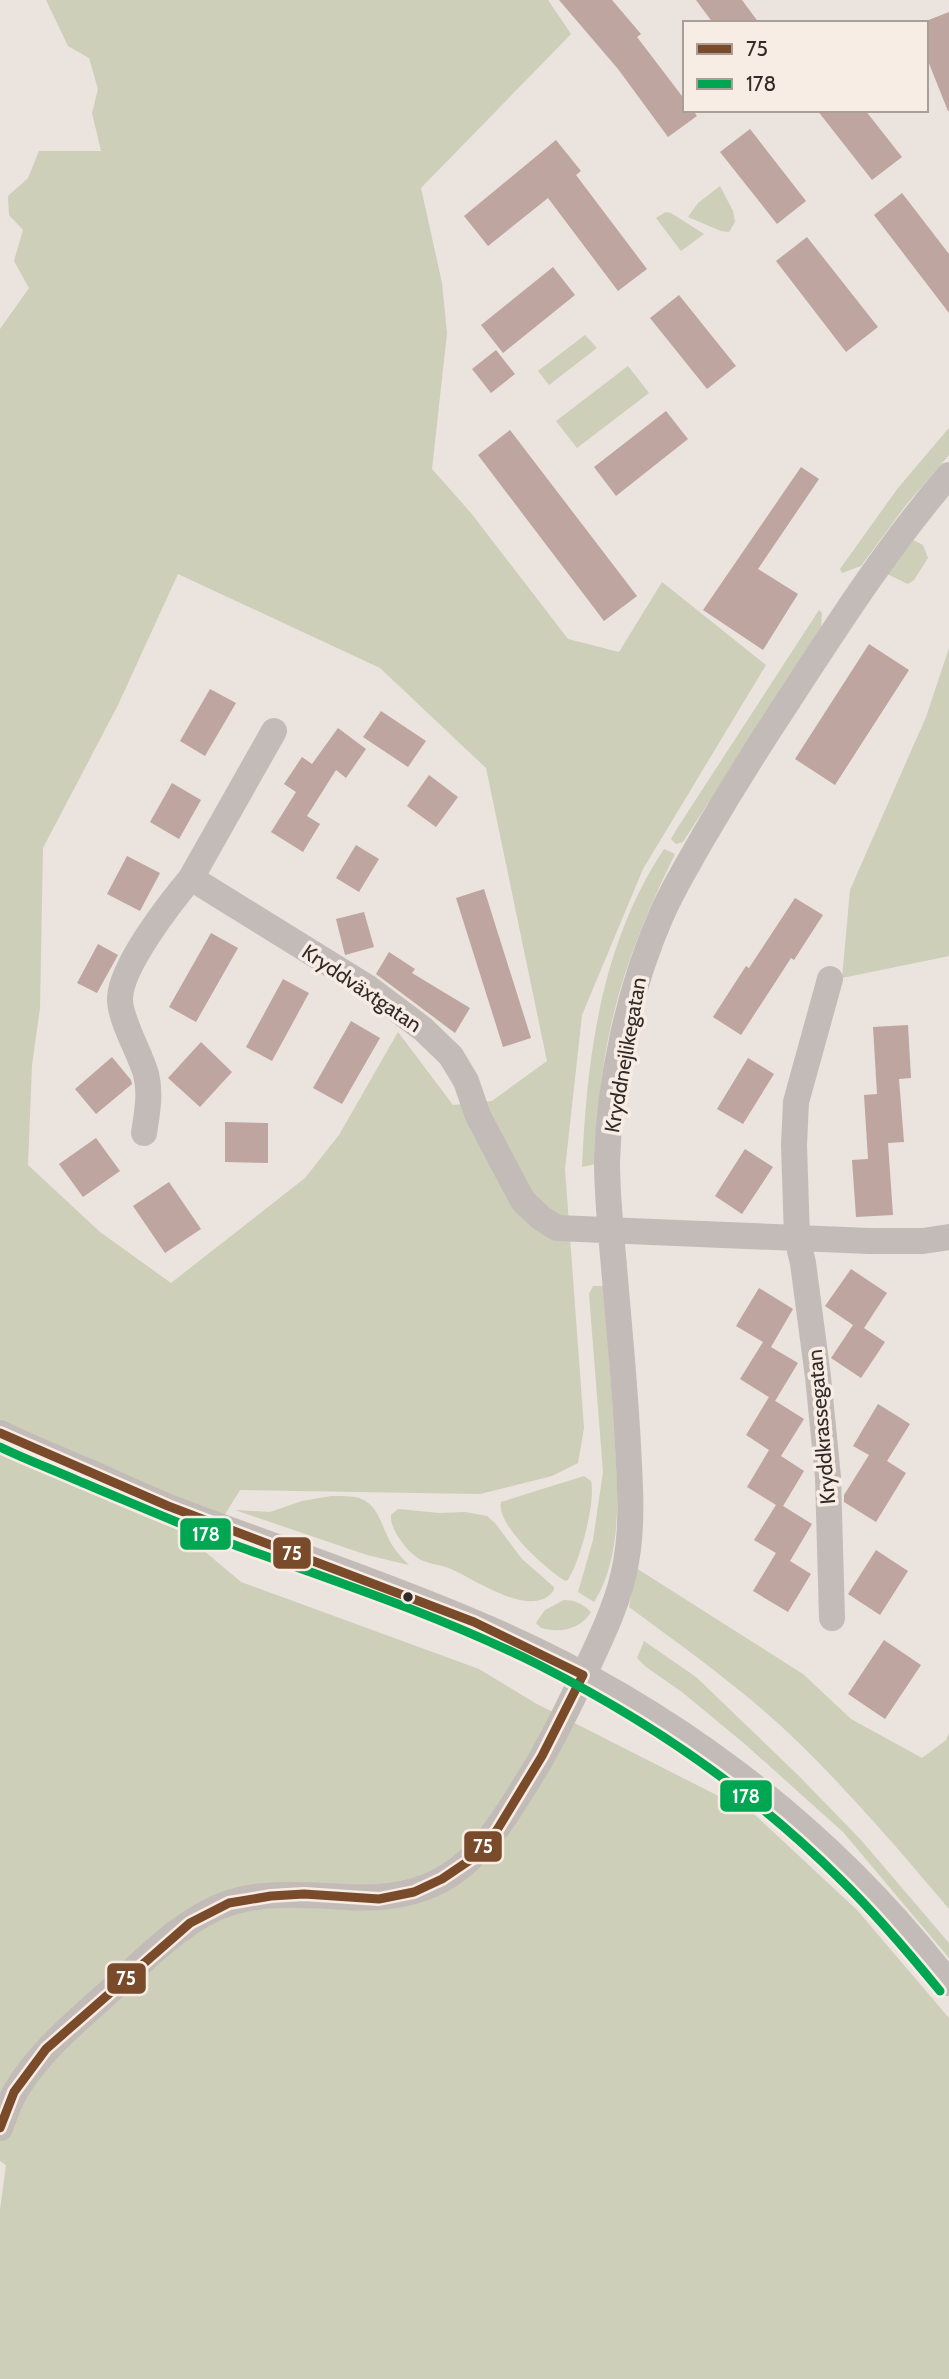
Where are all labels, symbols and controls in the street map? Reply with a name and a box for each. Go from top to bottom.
legend [683,21,928,112]
text: 75 [746,36,768,61]
text: 178 [746,71,776,96]
street label: Kryddväxtgatan [297,939,427,1037]
street label: Kryddnejlikegatan [599,975,652,1135]
street label: Kryddkrassegatan [802,1348,840,1506]
line badge: 178 [179,1517,232,1551]
text: 178 [192,1523,220,1546]
line badge: 75 [272,1536,312,1570]
text: 75 [282,1542,302,1565]
unlabelled marker [401,1590,415,1604]
line badge: 178 [719,1779,773,1813]
text: 178 [732,1785,760,1808]
line badge: 75 [463,1830,503,1863]
text: 75 [473,1835,493,1858]
line badge: 75 [106,1962,147,1995]
text: 75 [116,1967,136,1990]

